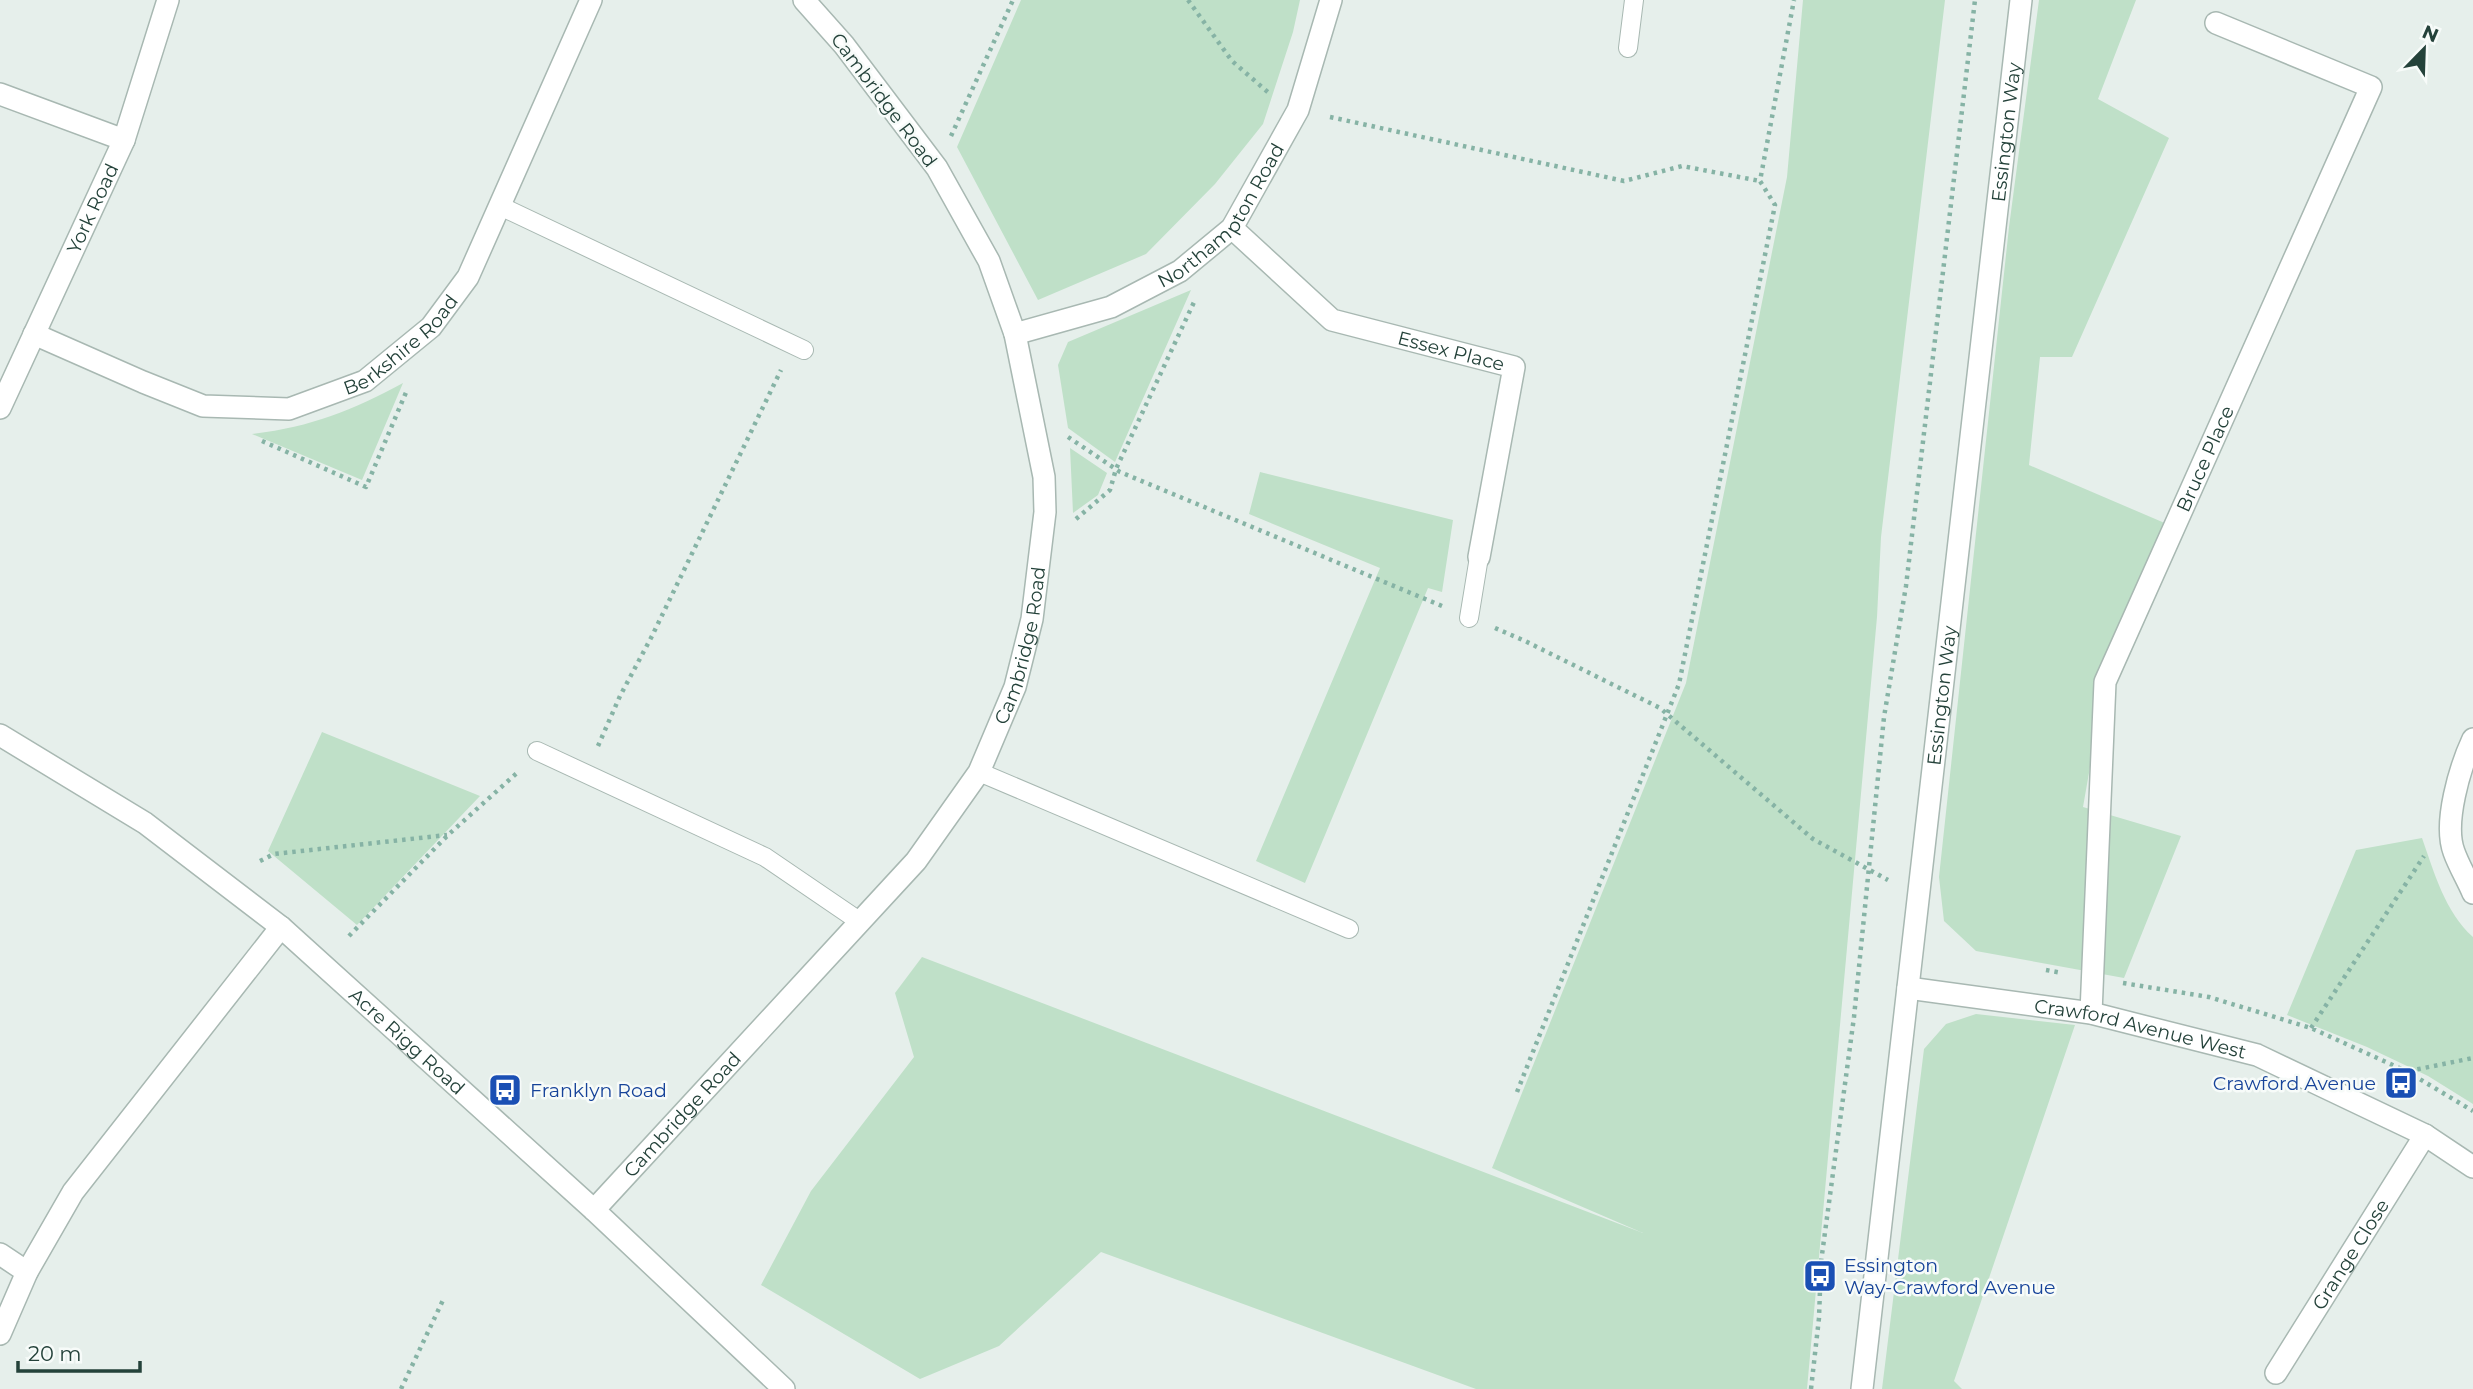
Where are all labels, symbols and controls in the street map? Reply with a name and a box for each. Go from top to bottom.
north arrow [2389,14,2459,84]
text: N [2419,20,2442,47]
street label: Cambridge Road [826,28,942,172]
street label: Essington Way [1986,60,2025,203]
street label: Northampton Road [1153,139,1289,292]
street label: York Road [62,160,123,257]
street label: Berkshire Road [340,290,463,400]
street label: Essex Place [1395,326,1507,376]
street label: Bruce Place [2171,402,2239,515]
street label: Cambridge Road [989,565,1050,728]
street label: Essington Way [1922,624,1961,767]
street label: Acre Rigg Road [345,983,470,1099]
street label: Crawford Avenue West [2033,994,2249,1063]
street label: Cambridge Road [619,1047,746,1182]
bus stop icon: Crawford Avenue [2382,1064,2420,1102]
bus stop icon: Franklyn Road [486,1071,524,1109]
place label: Crawford Avenue [2213,1072,2376,1095]
place label: Franklyn Road [530,1079,667,1102]
street label: Grange Close [2307,1195,2394,1314]
place label: Essington Way-Crawford Avenue [1844,1254,2056,1299]
bus stop icon: Essington Way-Crawford Avenue [1801,1257,1839,1295]
scale bar [18,1330,140,1374]
text: 20 m [28,1341,82,1366]

